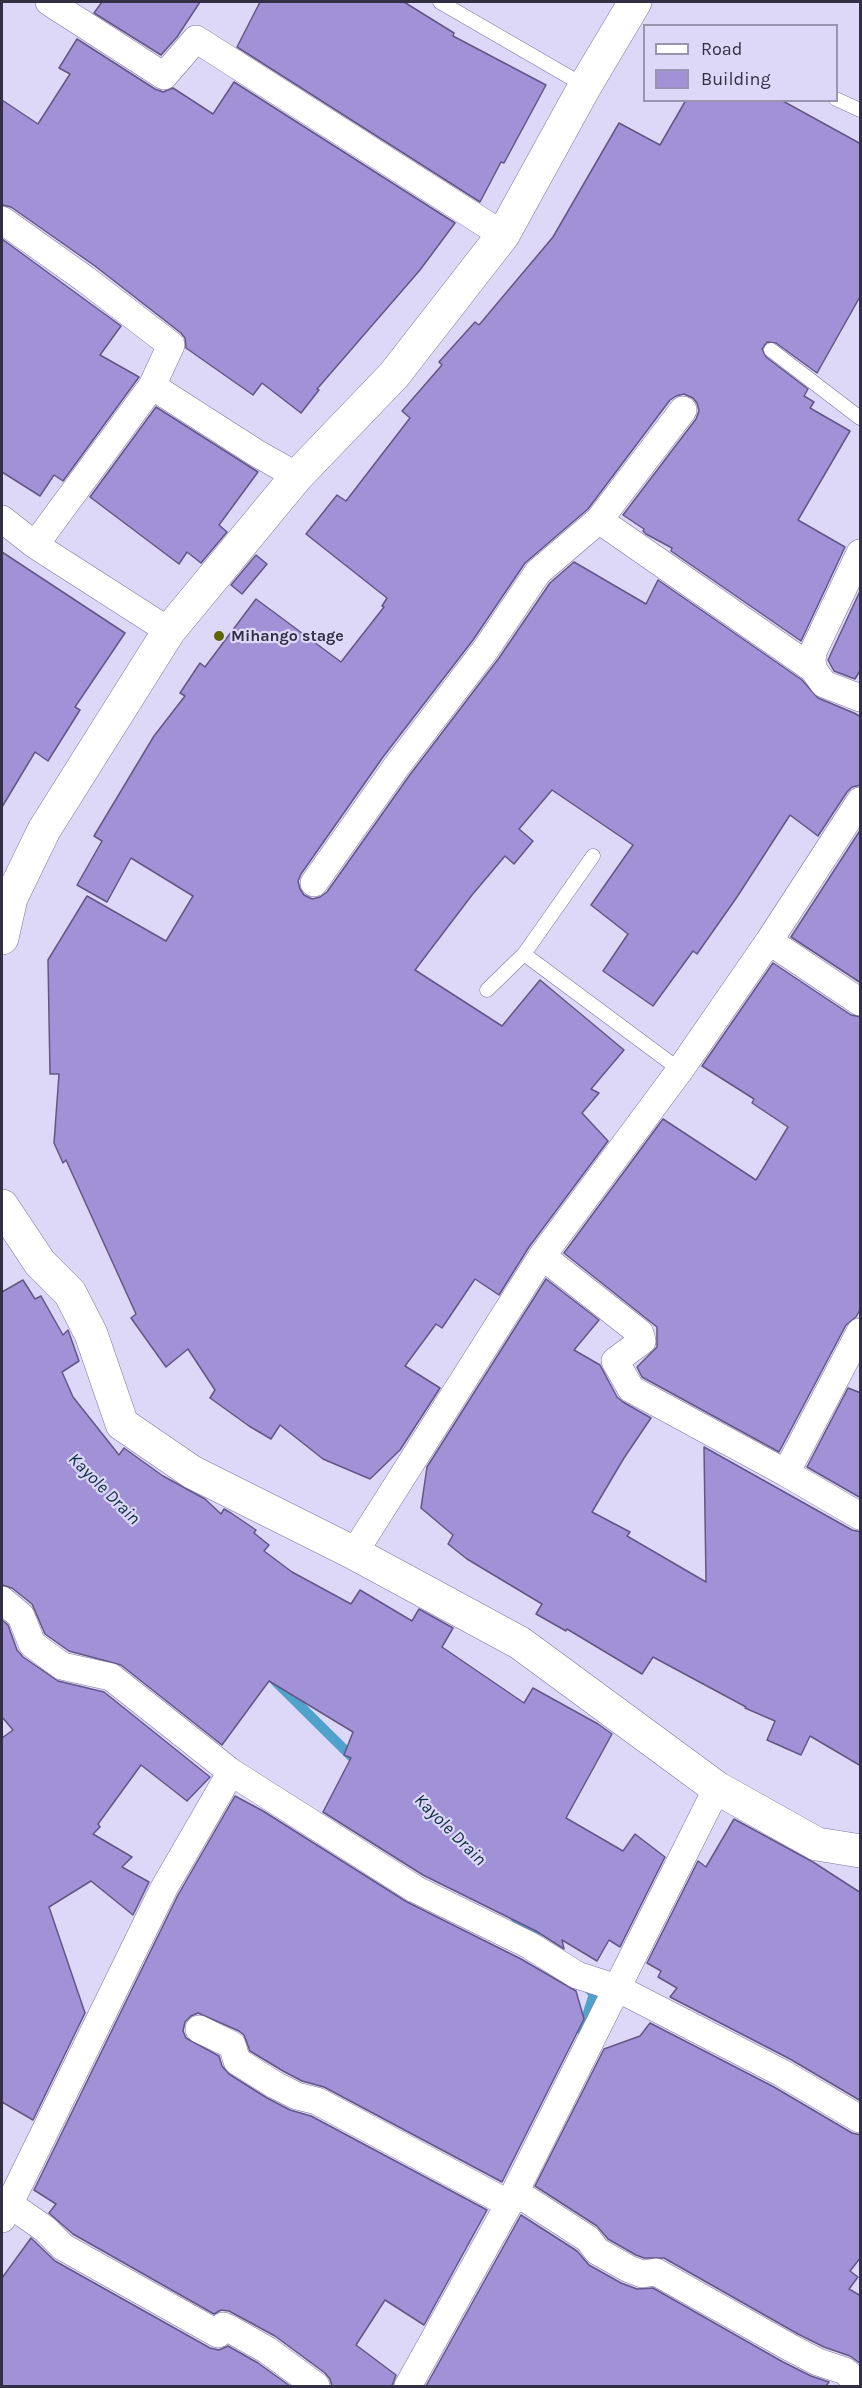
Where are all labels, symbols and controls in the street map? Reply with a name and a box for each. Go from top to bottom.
legend [643,24,838,102]
text: Road [701,38,742,60]
text: Building [701,68,771,90]
place label: Mihango stage [231,626,344,646]
marker: Mihango stage [212,629,226,643]
water label: Kayole Drain [64,1449,144,1529]
water label: Kayole Drain [410,1790,490,1870]

